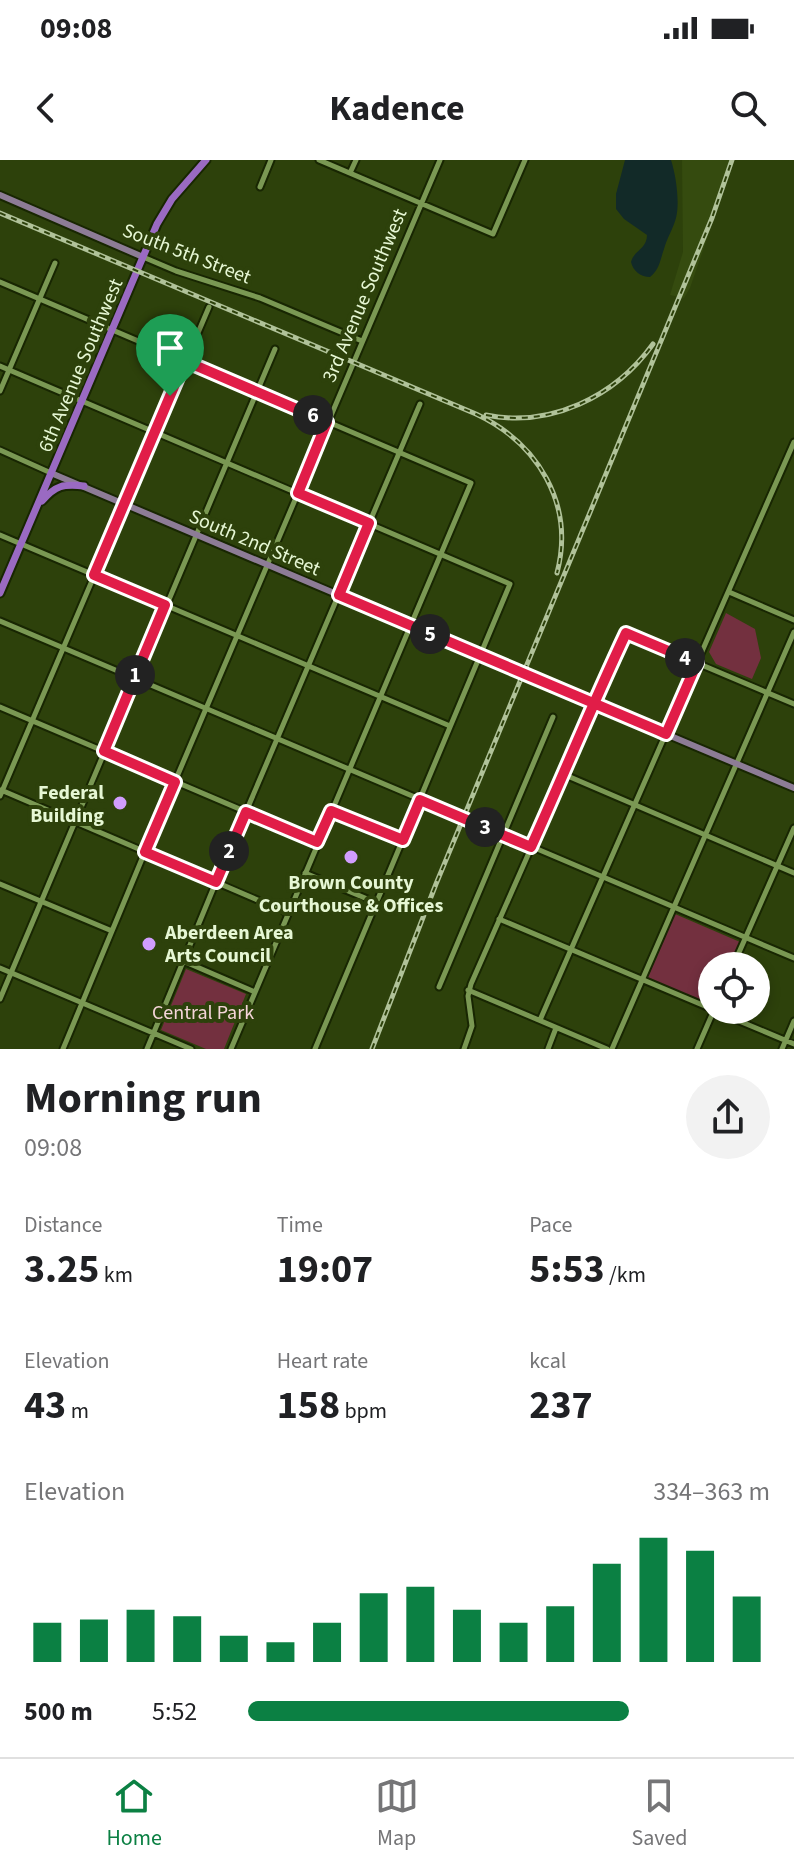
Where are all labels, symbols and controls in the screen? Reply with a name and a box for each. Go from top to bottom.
text: 09:08 [40,7,112,50]
text: Kadence [329,83,465,134]
icon: back [24,86,68,130]
icon: search [726,86,770,130]
street label: 3rd Avenue Southwest [316,204,414,387]
street label: South 5th Street [118,217,255,291]
street label: 6th Avenue Southwest [32,274,130,457]
pin [136,314,204,396]
icon: arrive [148,326,192,370]
pin: 6 [293,395,333,435]
text: 6 [307,399,319,431]
street label: South 2nd Street [185,503,325,583]
pin: 5 [410,614,450,654]
text: 5 [424,618,436,650]
pin: 4 [665,638,705,678]
text: 4 [679,642,691,674]
pin: 1 [115,655,155,695]
text: 1 [129,659,141,691]
place label: Federal Building [30,779,104,830]
marker: Federal Building [111,794,129,812]
pin: 3 [465,807,505,847]
text: 3 [479,811,491,843]
pin: 2 [209,831,249,871]
text: 2 [223,835,235,867]
marker: Brown County Courthouse & Offices [342,848,360,866]
place label: Brown County Courthouse & Offices [259,869,443,920]
place label: Aberdeen Area Arts Council [164,919,294,970]
marker: Aberdeen Area Arts Council [140,935,158,953]
map controls [698,952,770,1024]
button: locate [698,952,770,1024]
park label: Central Park [152,999,254,1027]
text: Morning run [24,1067,262,1130]
button: share [686,1075,770,1159]
text: 09:08 [24,1129,82,1166]
text: Distance [24,1209,102,1241]
text: Time [277,1209,323,1241]
text: Pace [529,1209,572,1241]
text: 3.25 [24,1241,99,1298]
text: 19:07 [277,1241,373,1298]
text: 5:53 [529,1241,605,1298]
text: km [99,1259,133,1291]
text: /km [605,1259,646,1291]
text: Elevation [24,1345,110,1377]
text: Heart rate [277,1345,368,1377]
text: kcal [529,1345,566,1377]
text: 43 [24,1377,66,1434]
text: 158 [277,1377,340,1434]
text: 237 [529,1377,593,1434]
text: m [66,1395,89,1427]
text: bpm [340,1395,387,1427]
text: Elevation [24,1473,125,1510]
text: 334–363 m [653,1473,770,1510]
text: 500 m [24,1693,93,1730]
text: 5:52 [152,1693,197,1730]
tab: Home [106,1774,162,1854]
tab: Map [375,1774,419,1854]
tab: Saved [631,1774,688,1854]

